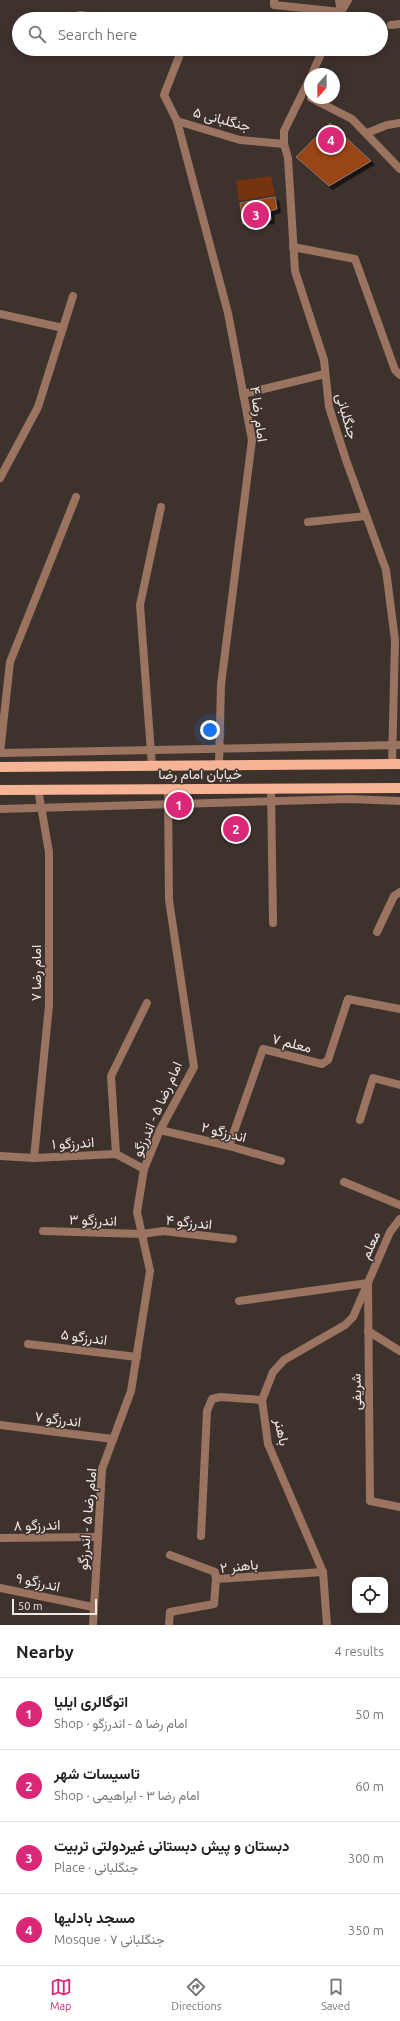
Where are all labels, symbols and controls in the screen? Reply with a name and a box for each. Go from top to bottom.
search box [12,12,388,56]
icon: search [26,23,48,45]
text: Search here [58,26,137,43]
north arrow [304,68,340,104]
street label: جنگلبانی ۵ [191,104,252,135]
pin: 4 [318,125,344,155]
pin: 3 [243,200,269,230]
street label: امام رضا ۴ [246,385,271,443]
street label: جنگلبانی [332,391,361,441]
your location [200,720,220,740]
street label: خیابان امام رضا [158,766,242,783]
pin: 1 [166,790,192,820]
pin: 2 [223,814,249,844]
street label: امام رضا ۷ [28,945,45,1001]
street label: معلم ۷ [270,1030,313,1057]
street label: امام رضا ۵ - اندرزگو [129,1059,186,1159]
street label: اندرزگو ۲ [200,1119,248,1146]
street label: اندرزگو ۱ [51,1134,95,1153]
street label: اندرزگو ۳ [69,1211,117,1230]
street label: اندرزگو ۴ [165,1212,213,1233]
street label: معلم [357,1229,384,1262]
street label: اندرزگو ۵ [60,1326,108,1349]
street label: شریفی [348,1373,365,1411]
street label: اندرزگو ۷ [34,1408,82,1431]
street label: باهنر [270,1416,293,1447]
street label: امام رضا ۵ - اندرزگو [75,1467,100,1571]
street label: اندرزگو ۸ [14,1517,60,1534]
street label: باهنر ۲ [219,1556,259,1577]
street label: اندرزگو ۹ [14,1569,62,1595]
map controls [352,1577,388,1613]
button: locate [352,1577,388,1613]
scale bar [12,1597,97,1616]
text: 50 m [18,1600,42,1612]
text: Nearby [16,1642,74,1661]
text: 4 results [334,1644,384,1658]
text: اتوگالری ایلیا [54,1693,128,1710]
text: 1 [25,1707,33,1721]
text: 50 m [355,1707,384,1721]
text: Shop · امام رضا ۵ - اندرزگو [54,1716,187,1730]
text: تاسیسات شهر [54,1765,140,1782]
text: 2 [25,1779,33,1793]
text: 60 m [355,1779,384,1793]
text: Shop · امام رضا ۳ - ابراهیمی [54,1788,199,1802]
text: دبستان و پیش دبستانی غیردولتی تربیت [54,1837,289,1854]
text: 3 [25,1851,33,1865]
text: 300 m [348,1851,384,1865]
text: Place · جنگلبانی [54,1860,138,1874]
text: مسجد بادلیها [54,1909,135,1926]
text: 4 [25,1923,33,1937]
text: 350 m [348,1923,384,1937]
text: Mosque · جنگلبانی ۷ [54,1932,164,1946]
tab: Map [50,1976,72,2012]
tab: Directions [171,1976,221,2012]
tab: Saved [321,1976,350,2012]

